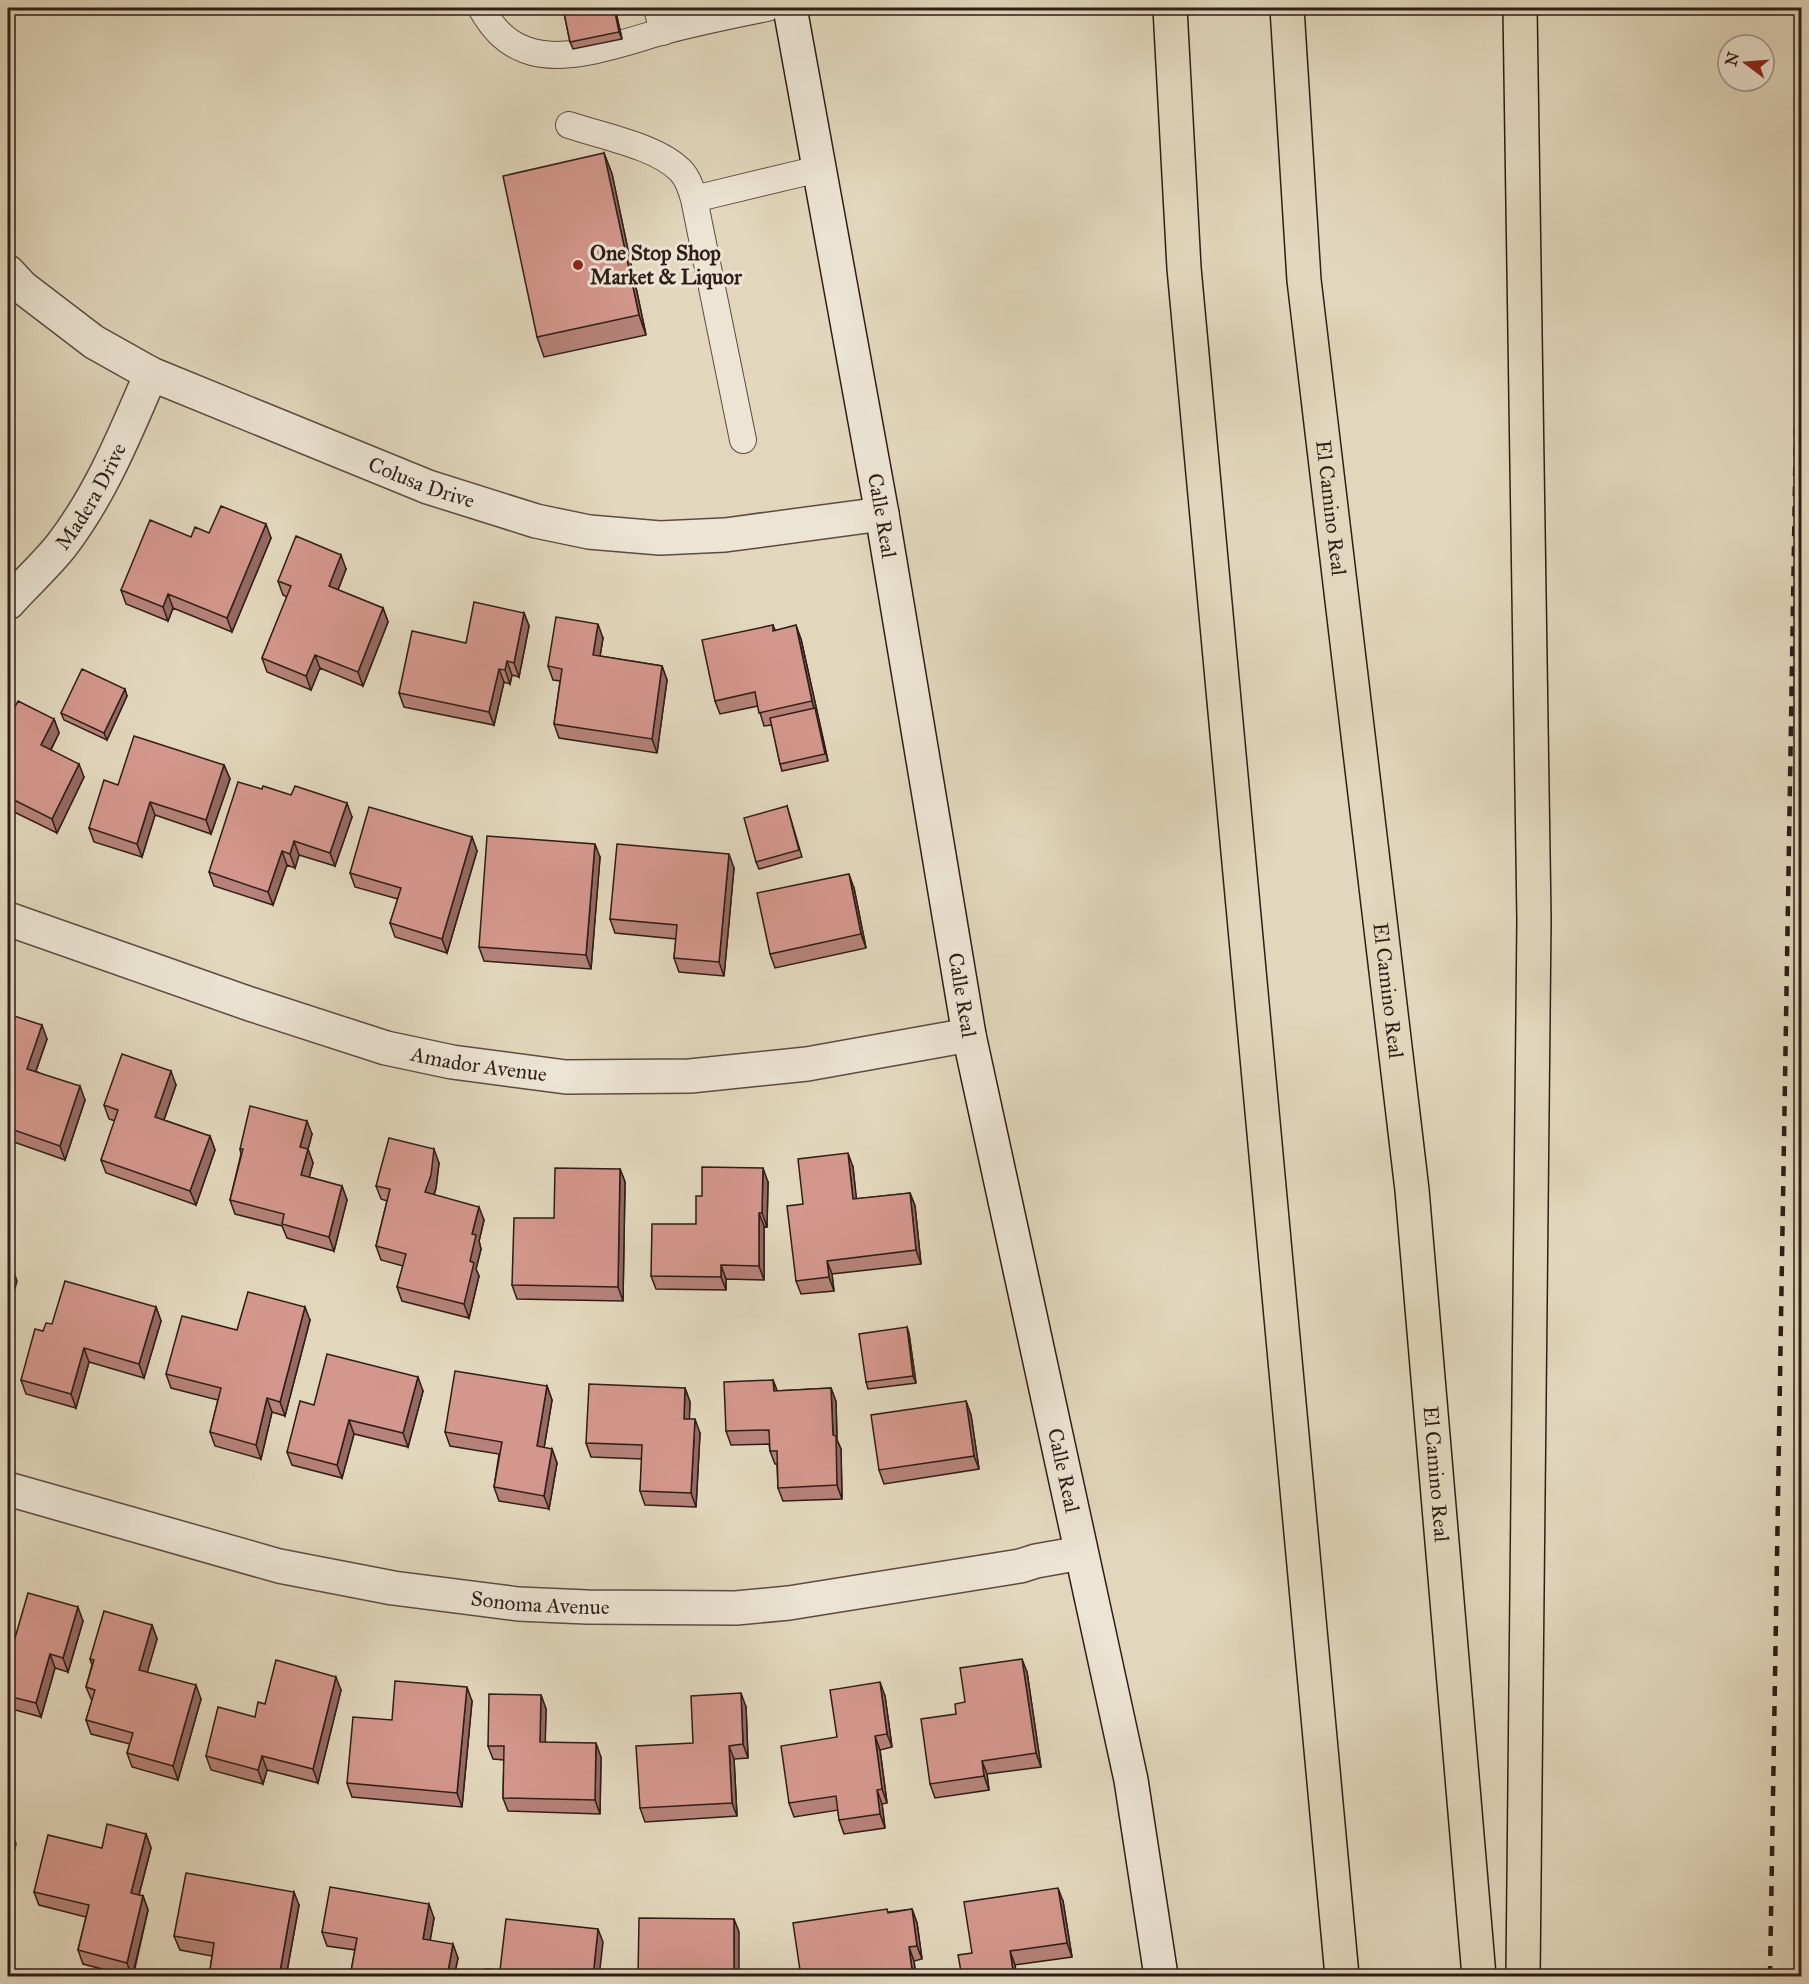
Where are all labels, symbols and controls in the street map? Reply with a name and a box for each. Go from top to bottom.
north arrow [1716,33,1776,93]
text: N [1721,49,1743,68]
place label: One Stop Shop Market & Liquor [590,240,743,290]
marker: One Stop Shop Market & Liquor [571,258,585,272]
street label: Madera Drive [50,438,132,555]
street label: El Camino Real [1310,439,1352,578]
street label: Colusa Drive [364,451,478,514]
street label: Calle Real [862,471,902,560]
street label: El Camino Real [1367,921,1409,1060]
street label: Calle Real [942,951,982,1040]
street label: Amador Avenue [408,1040,549,1087]
street label: El Camino Real [1417,1405,1455,1543]
street label: Calle Real [1042,1426,1086,1515]
street label: Sonoma Avenue [469,1585,610,1620]

